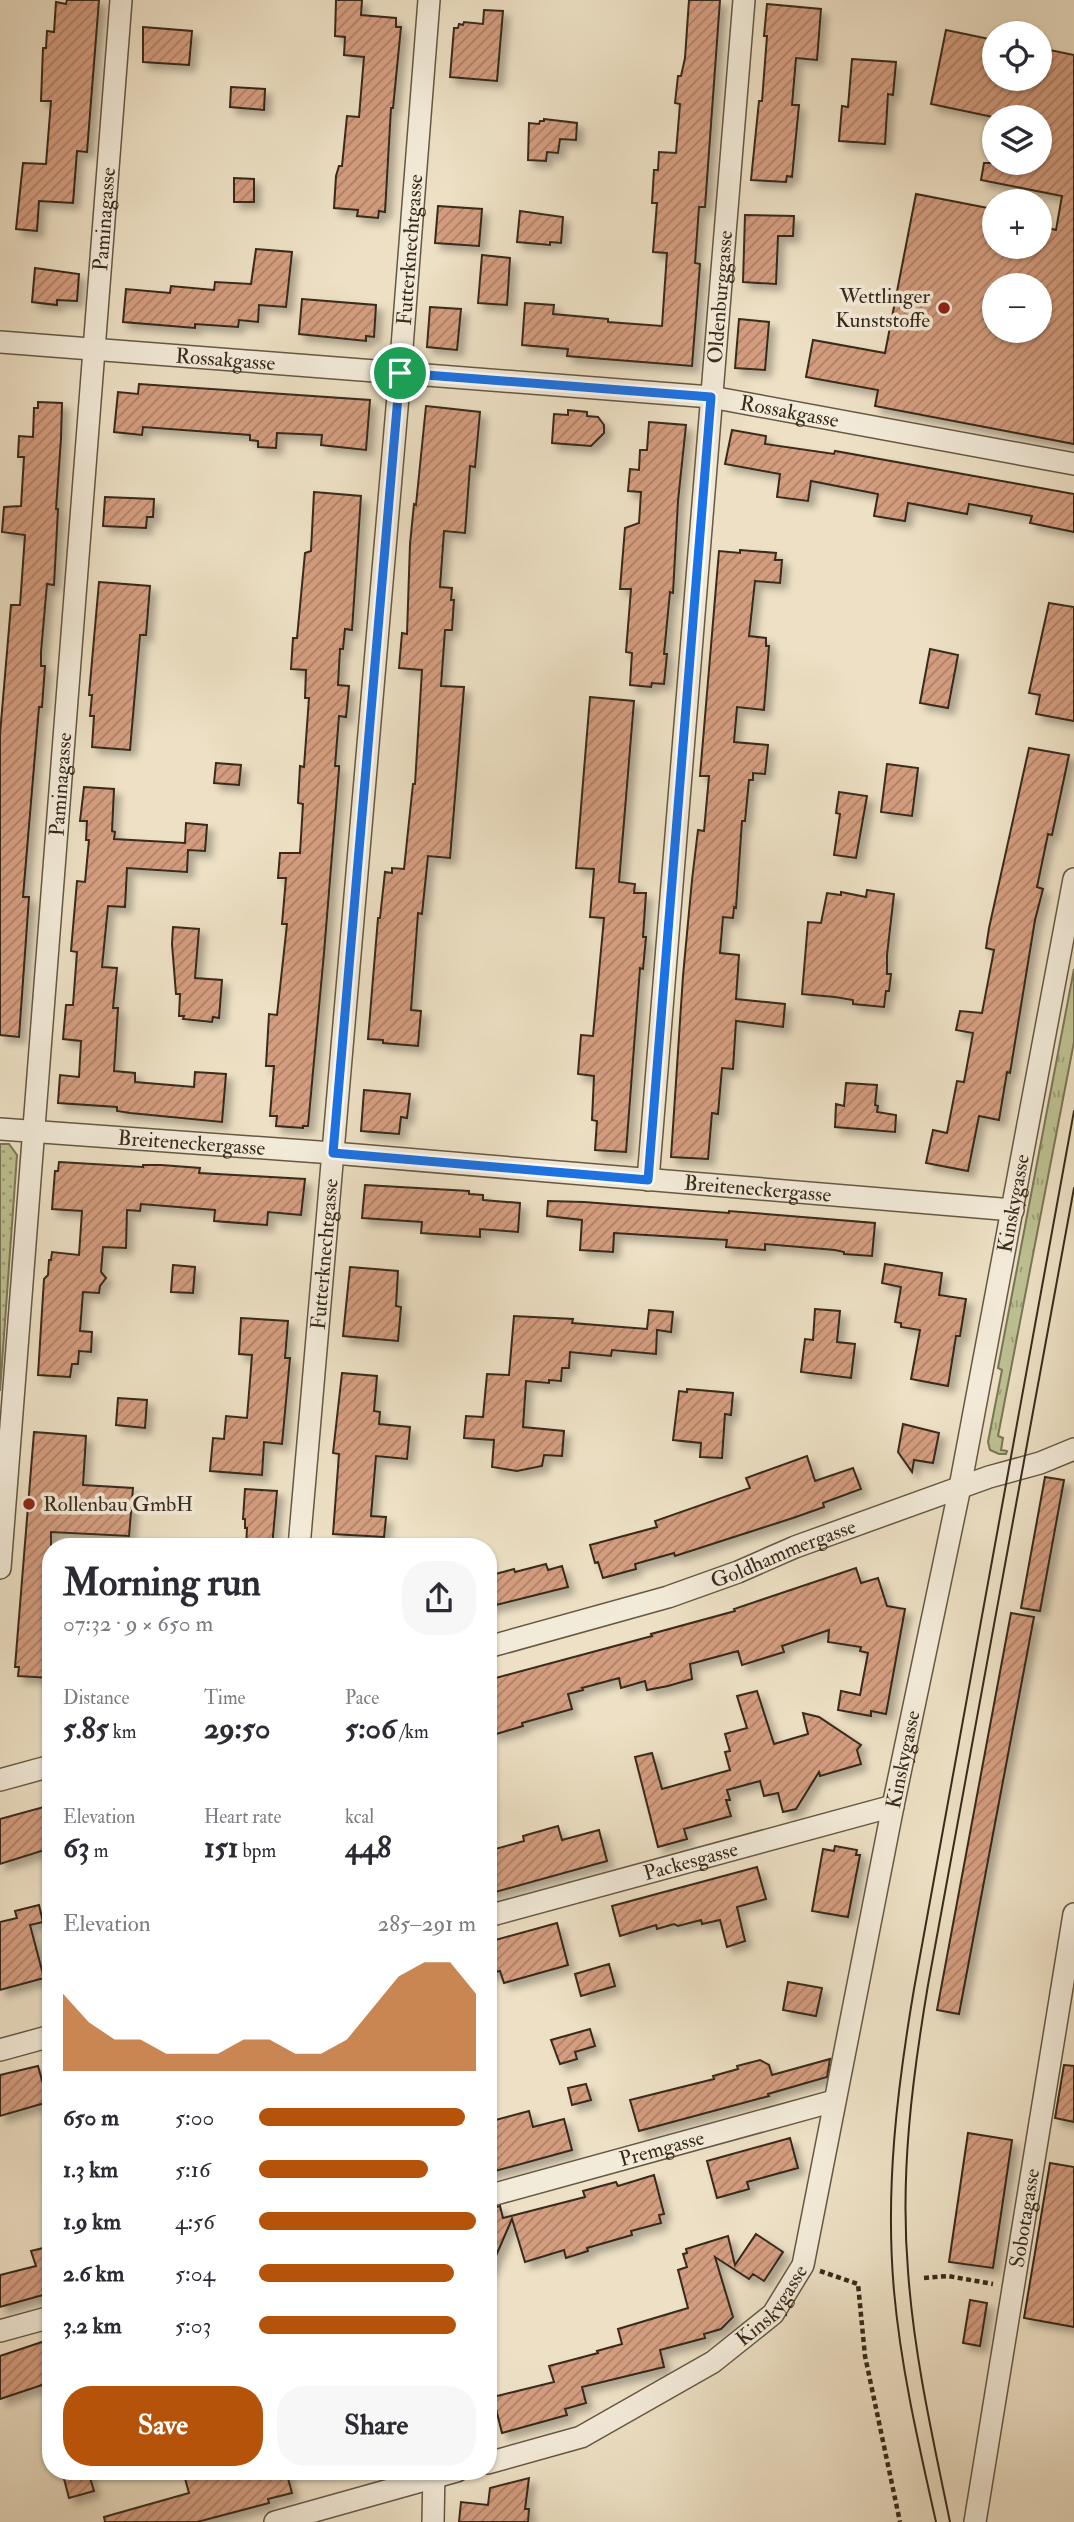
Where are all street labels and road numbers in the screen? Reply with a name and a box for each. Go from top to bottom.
street label: Paminagasse [87,166,122,272]
street label: Futterknechtgasse [391,173,429,326]
street label: Oldenburggasse [701,229,739,365]
street label: Rossakgasse [174,343,276,377]
street label: Rossakgasse [738,390,841,434]
street label: Paminagasse [44,731,78,837]
street label: Breiteneckergasse [117,1125,266,1162]
street label: Kinskygasse [991,1152,1036,1255]
street label: Breiteneckergasse [683,1169,833,1209]
street label: Futterknechtgasse [305,1177,345,1331]
street label: Goldhammergasse [707,1513,860,1595]
street label: Kinskygasse [880,1708,927,1811]
street label: Packesgasse [641,1836,741,1887]
street label: Premgasse [616,2124,708,2173]
street label: Sobotagasse [1004,2166,1046,2270]
street label: Kinskygasse [731,2260,814,2352]

